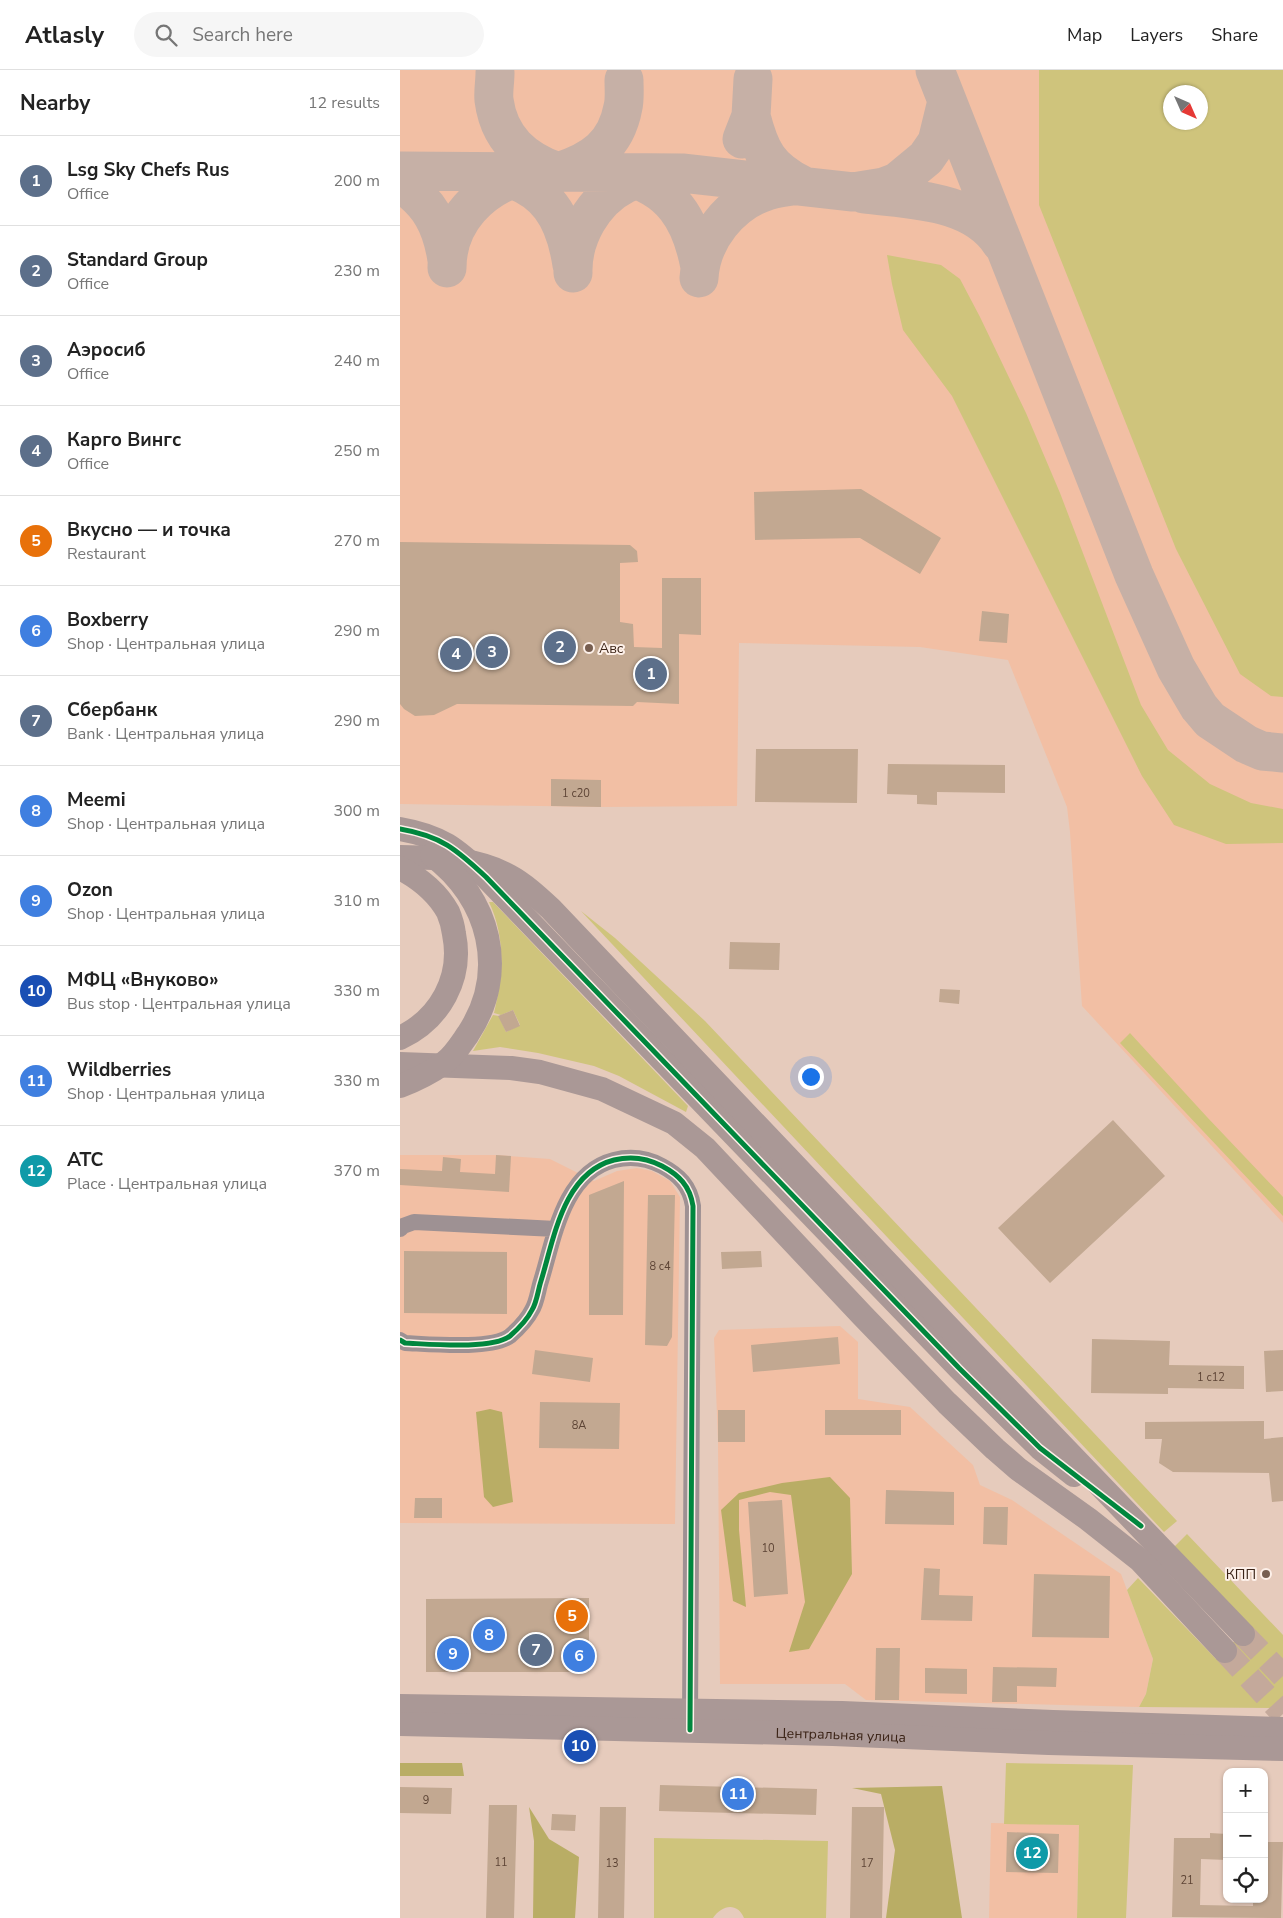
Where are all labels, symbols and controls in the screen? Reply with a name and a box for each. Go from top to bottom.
search box [134,12,484,57]
text: Atlasly [25,19,104,51]
icon: search [152,21,180,49]
text: Search here [192,22,293,48]
text: Map [1067,23,1102,47]
text: Layers [1130,23,1183,47]
text: Share [1211,23,1258,47]
north arrow [1163,85,1208,130]
text: Nearby [20,89,90,117]
text: 12 results [308,92,380,114]
text: Lsg Sky Chefs Rus [67,157,229,183]
text: 1 [31,170,41,192]
text: 200 m [333,170,380,192]
text: Office [67,183,109,205]
text: Standard Group [67,247,208,273]
text: 2 [31,260,41,282]
text: 230 m [333,260,380,282]
text: Office [67,273,109,295]
text: Аэросиб [67,337,146,363]
text: 3 [31,350,41,372]
text: 240 m [333,350,380,372]
text: Office [67,363,109,385]
text: Карго Вингс [67,427,181,453]
text: 4 [31,440,41,462]
text: 250 m [333,440,380,462]
text: Office [67,453,109,475]
text: Вкусно — и точка [67,517,231,543]
text: 5 [31,530,41,552]
text: 270 m [333,530,380,552]
text: Restaurant [67,543,146,565]
text: Boxberry [67,607,148,633]
text: 6 [31,620,41,642]
text: 290 m [333,620,380,642]
pin: 2 [544,628,576,666]
text: Shop · Центральная улица [67,633,265,655]
pin: 3 [476,633,508,671]
pin: 4 [440,635,472,673]
place label: Авс [599,639,624,658]
marker: Авс [583,642,595,654]
pin: 1 [635,655,667,693]
text: Сбербанк [67,697,157,723]
text: 7 [31,710,41,732]
text: 290 m [333,710,380,732]
text: Bank · Центральная улица [67,723,264,745]
house number: 1 с20 [562,786,590,801]
text: Meemi [67,787,126,813]
text: 8 [31,800,41,822]
text: 300 m [333,800,380,822]
text: Shop · Центральная улица [67,813,265,835]
text: Ozon [67,877,113,903]
text: 9 [31,890,41,912]
text: 310 m [333,890,380,912]
text: Shop · Центральная улица [67,903,265,925]
text: МФЦ «Внуково» [67,967,219,993]
text: 10 [26,980,46,1002]
text: 330 m [333,980,380,1002]
text: Bus stop · Центральная улица [67,993,291,1015]
text: Wildberries [67,1057,171,1083]
your location [798,1064,824,1090]
text: 11 [26,1070,46,1092]
text: 330 m [333,1070,380,1092]
text: Shop · Центральная улица [67,1083,265,1105]
text: АТС [67,1147,104,1173]
text: 12 [26,1160,46,1182]
text: 370 m [333,1160,380,1182]
text: Place · Центральная улица [67,1173,267,1195]
house number: 8 с4 [649,1259,671,1274]
house number: 1 с12 [1197,1370,1225,1385]
house number: 8А [572,1418,586,1433]
house number: 10 [761,1541,775,1556]
place label: КПП [1226,1565,1256,1584]
marker: КПП [1260,1568,1272,1580]
pin: 5 [556,1597,588,1635]
pin: 8 [473,1616,505,1654]
pin: 7 [520,1631,552,1669]
pin: 9 [437,1635,469,1673]
pin: 6 [563,1637,595,1675]
street label: Центральная улица [775,1724,906,1747]
pin: 10 [564,1727,596,1765]
map controls [1223,1768,1268,1903]
button: + [1223,1768,1268,1813]
pin: 11 [722,1775,754,1813]
house number: 9 [423,1793,429,1808]
button: − [1223,1813,1268,1858]
pin: 12 [1016,1834,1048,1872]
house number: 11 [494,1855,508,1870]
house number: 13 [605,1856,619,1871]
house number: 17 [860,1856,874,1871]
button: locate [1223,1858,1268,1903]
house number: 21 [1180,1873,1194,1888]

